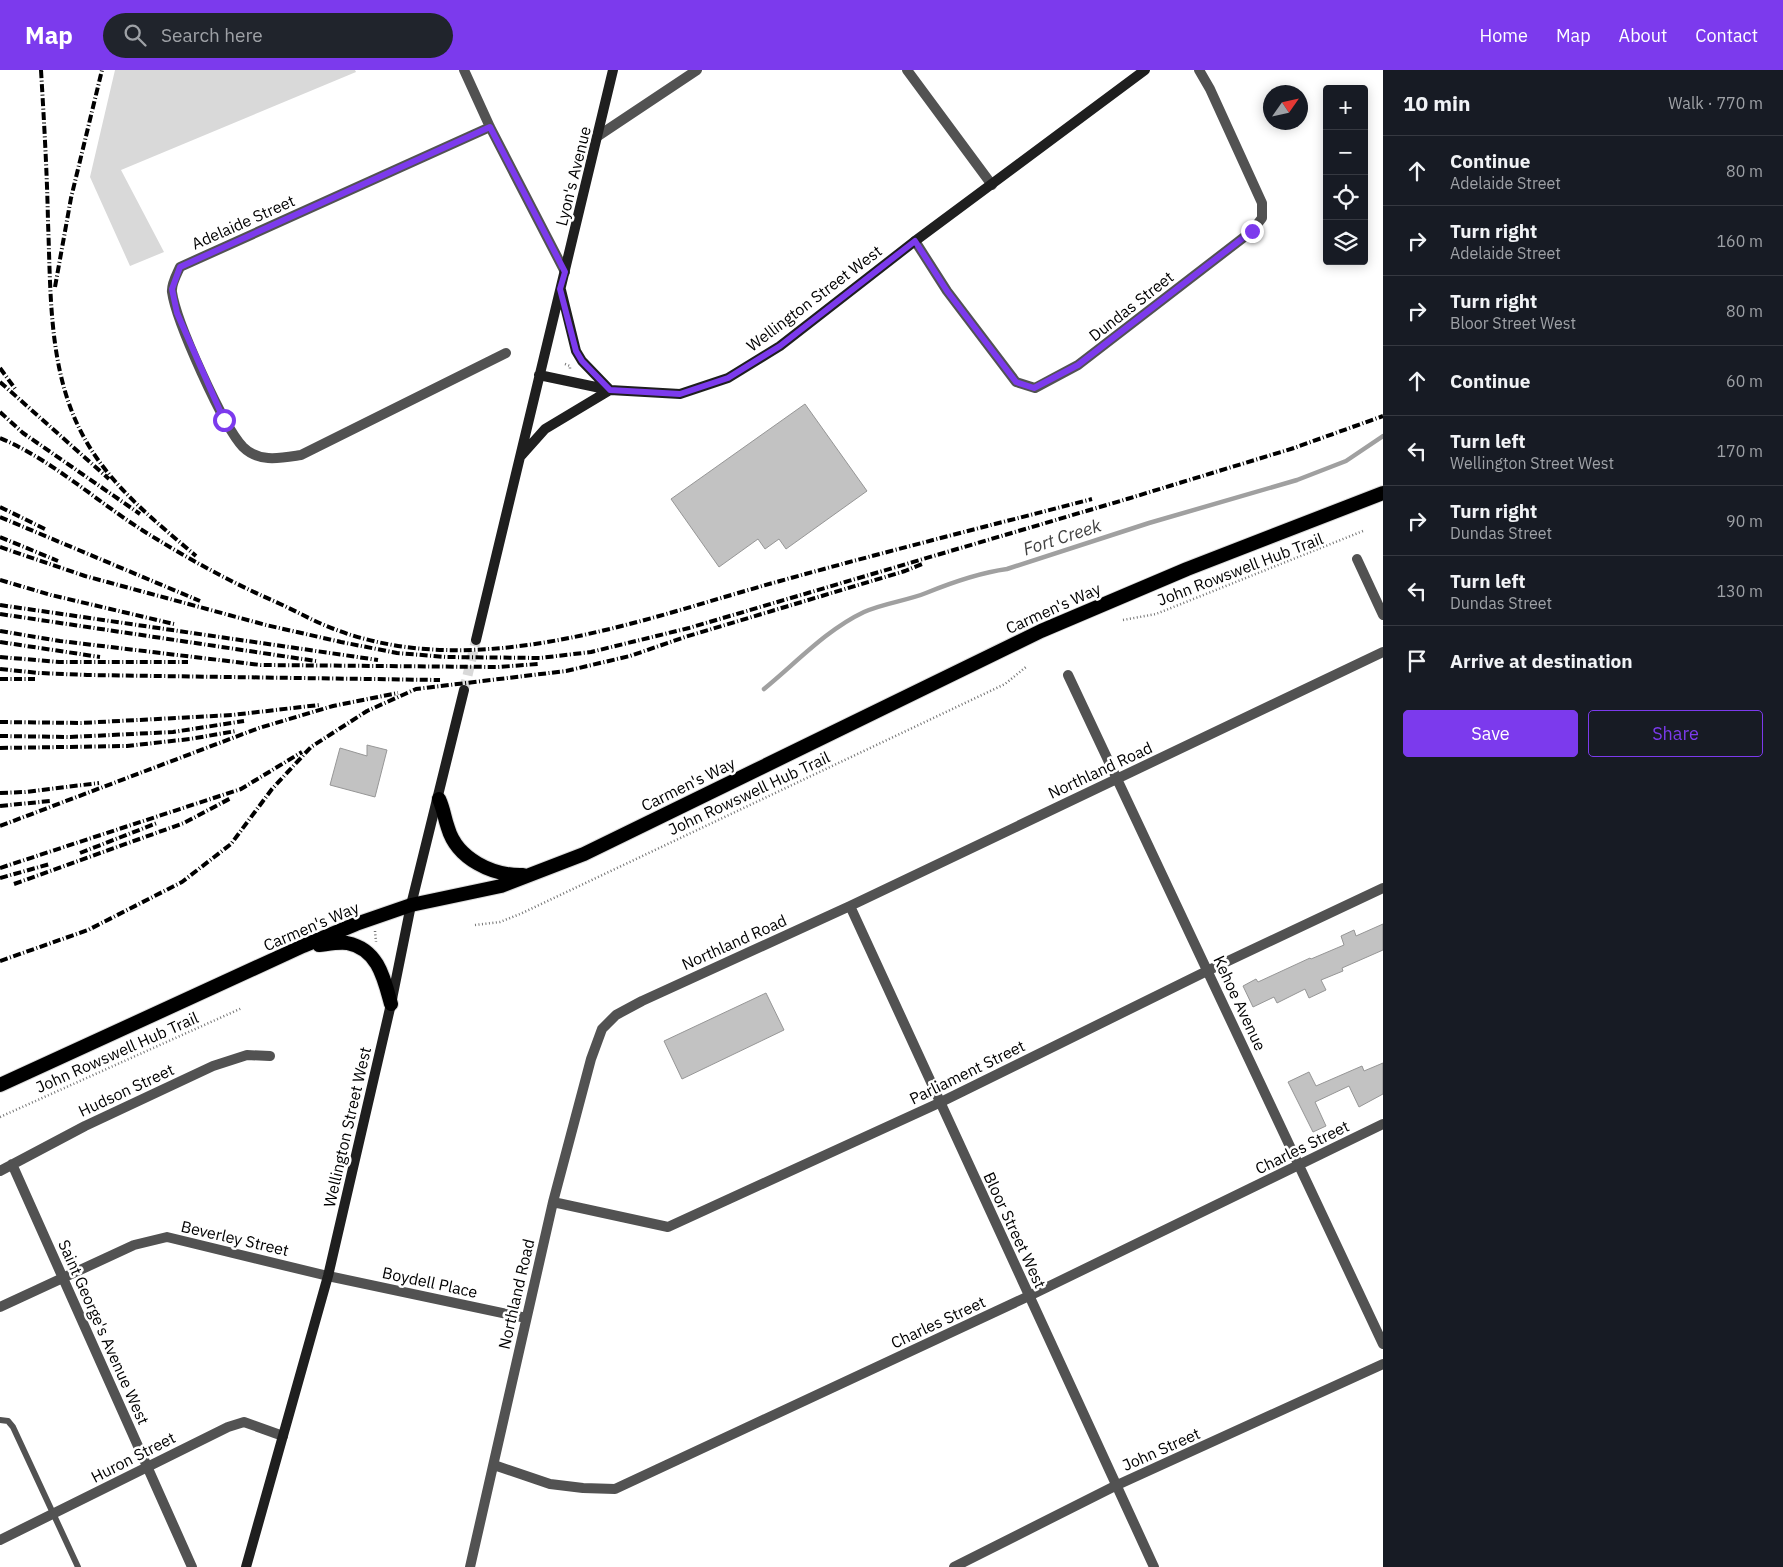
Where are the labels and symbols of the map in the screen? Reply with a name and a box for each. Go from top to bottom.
north arrow [1263,85,1308,130]
street label: Lyon's Avenue [551,124,595,228]
street label: Adelaide Street [188,190,298,254]
route end [1241,220,1264,243]
street label: Wellington Street West [742,241,886,355]
street label: Dundas Street [1085,267,1177,345]
route start [213,409,236,432]
water label: Fort Creek [1020,513,1105,560]
street label: John Rowswell Hub Trail [1154,528,1326,610]
street label: Carmen's Way [1002,578,1104,638]
street label: Northland Road [1045,737,1155,803]
street label: John Rowswell Hub Trail [665,747,833,839]
street label: Carmen's Way [638,753,738,815]
street label: Carmen's Way [260,897,362,955]
street label: Northland Road [678,910,790,974]
street label: Kehoe Avenue [1209,952,1271,1054]
street label: John Rowswell Hub Trail [33,1007,201,1097]
street label: Parliament Street [906,1035,1028,1109]
street label: Wellington Street West [319,1045,375,1209]
street label: Hudson Street [75,1059,177,1121]
street label: Charles Street [1252,1116,1352,1178]
street label: Bloor Street West [979,1169,1051,1291]
street label: Beverley Street [179,1216,291,1260]
street label: Saint George's Avenue West [54,1236,154,1428]
street label: Northland Road [494,1237,538,1351]
street label: Boydell Place [380,1262,480,1302]
street label: Charles Street [888,1291,988,1353]
street label: John Street [1119,1423,1203,1475]
street label: Huron Street [88,1427,178,1487]

